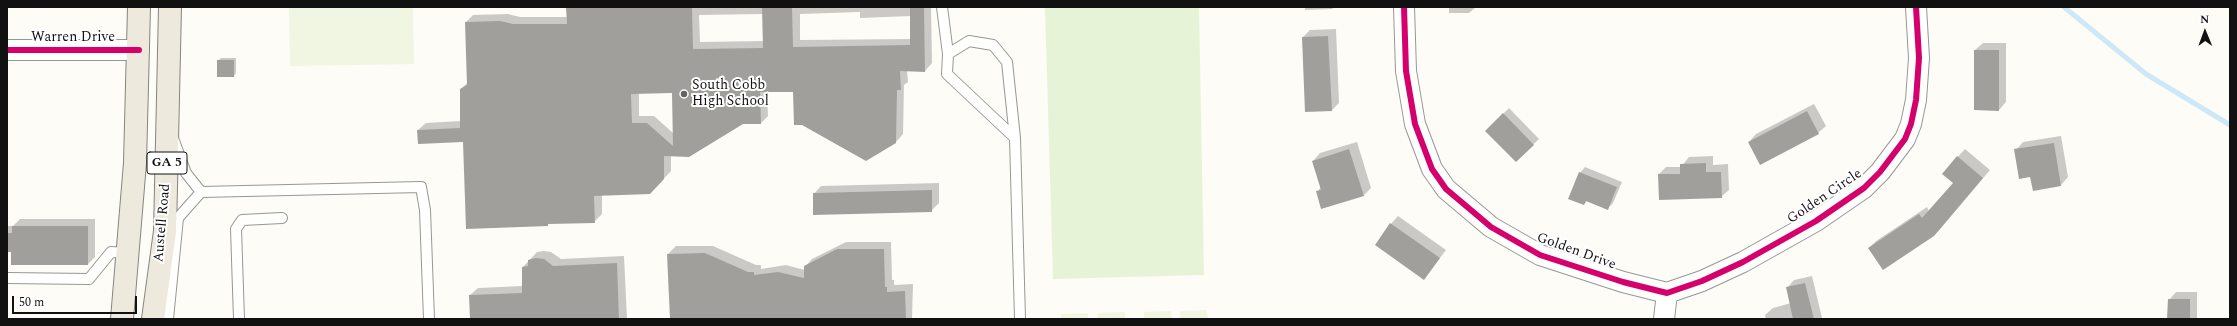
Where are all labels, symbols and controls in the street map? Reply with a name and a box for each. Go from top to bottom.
text: N [2200,11,2209,28]
north arrow [2185,12,2225,52]
street label: Warren Drive [31,30,115,46]
place label: South Cobb High School [692,78,769,110]
marker: South Cobb High School [679,89,689,99]
road number: GA 5 [147,152,187,174]
street label: Golden Circle [1784,166,1866,228]
street label: Austell Road [151,183,175,263]
street label: Golden Drive [1534,230,1618,274]
scale bar [14,288,139,314]
text: 50 m [19,293,44,312]

